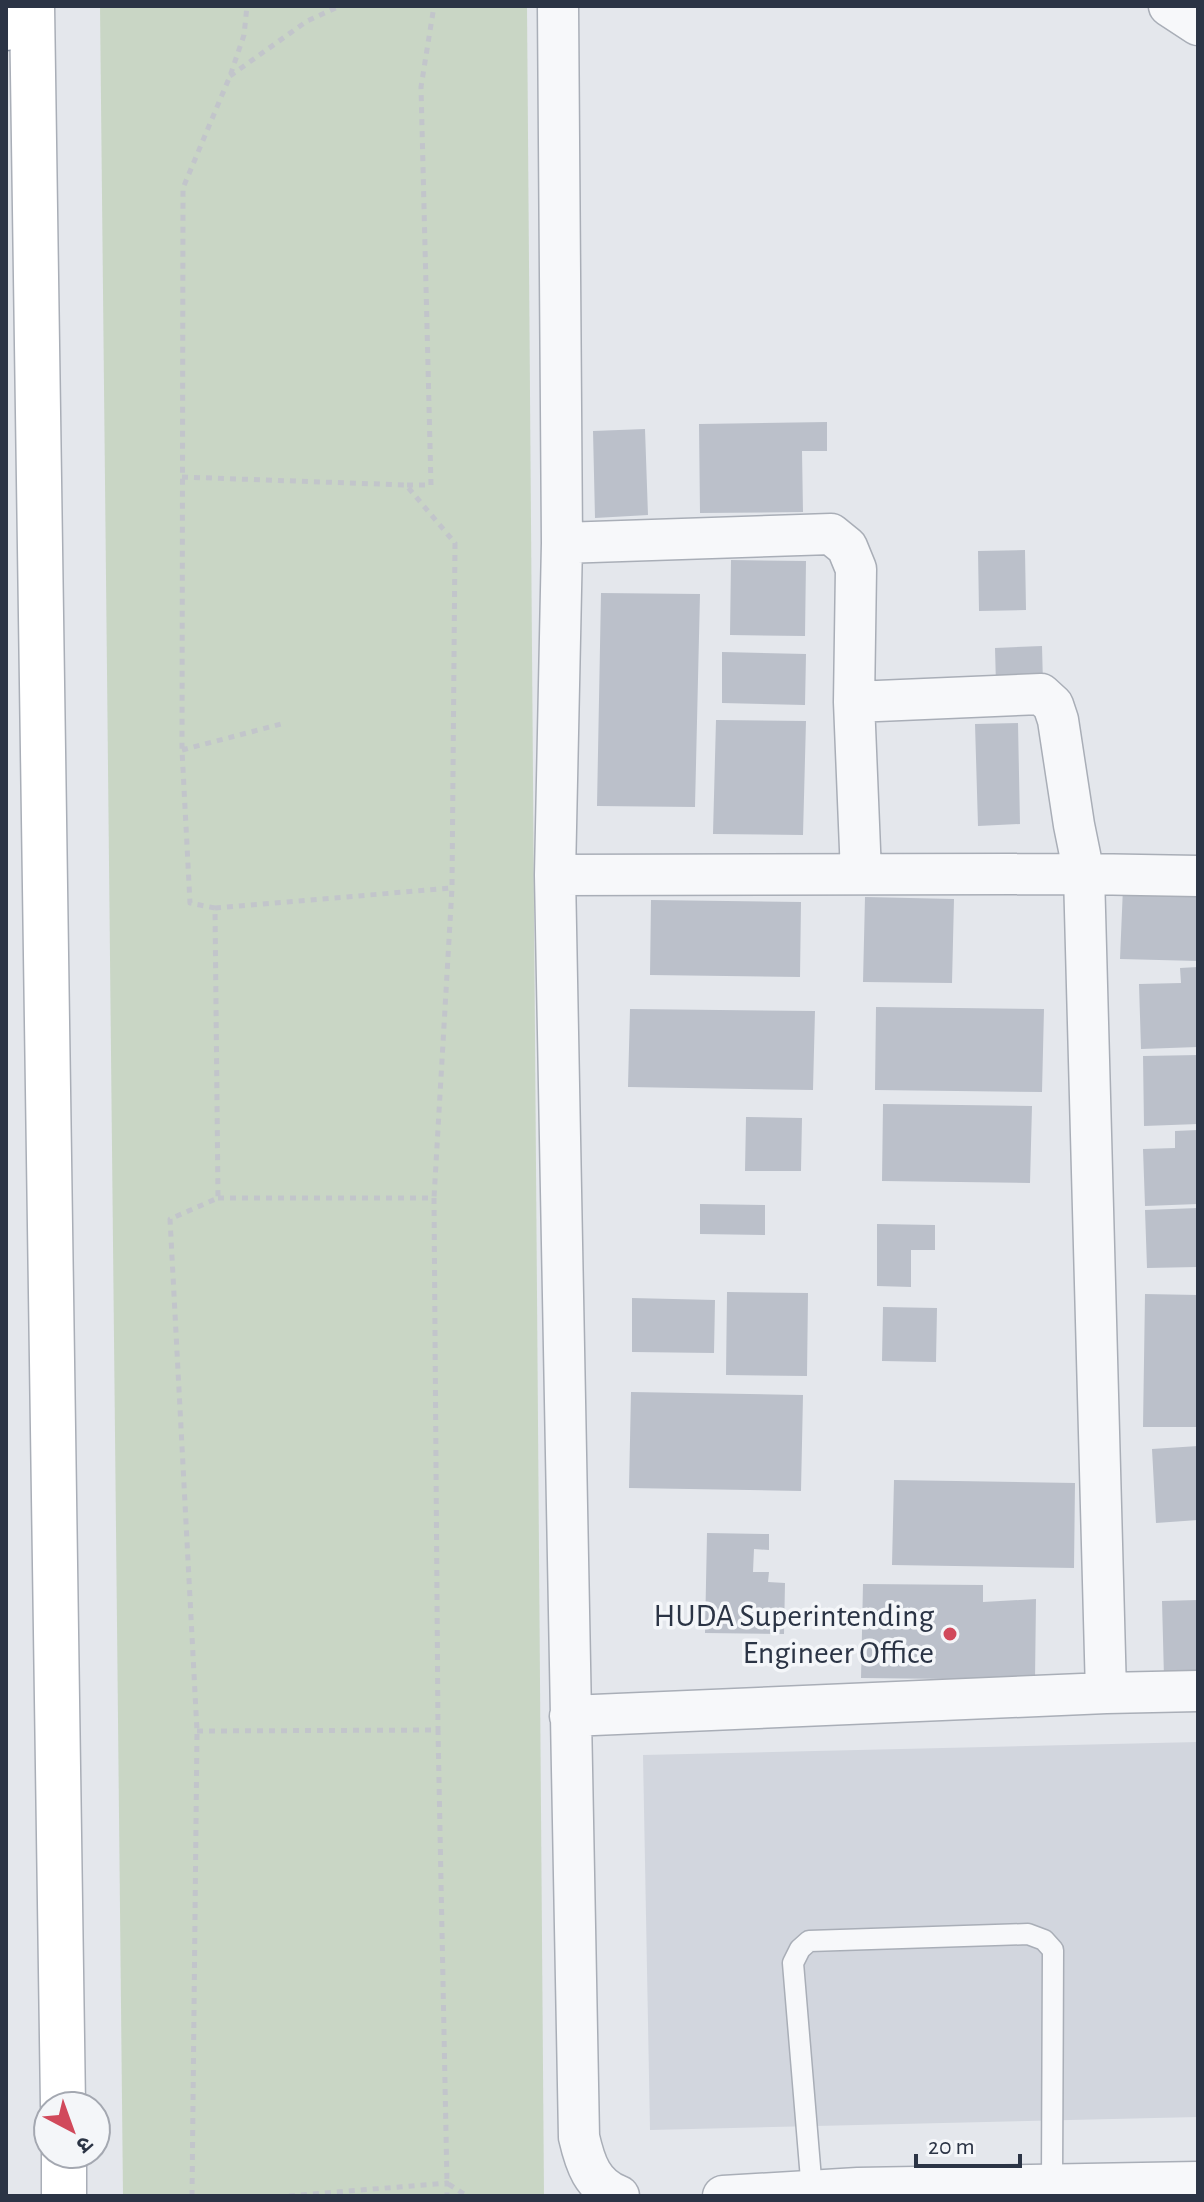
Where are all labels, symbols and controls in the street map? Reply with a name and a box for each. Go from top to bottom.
place label: HUDA Superintending Engineer Office [654,1600,934,1669]
marker: HUDA Superintending Engineer Office [941,1625,959,1643]
north arrow [32,2090,112,2170]
scale bar [916,2118,1020,2168]
text: उ [72,2132,97,2158]
text: 20 m [928,2135,975,2159]

